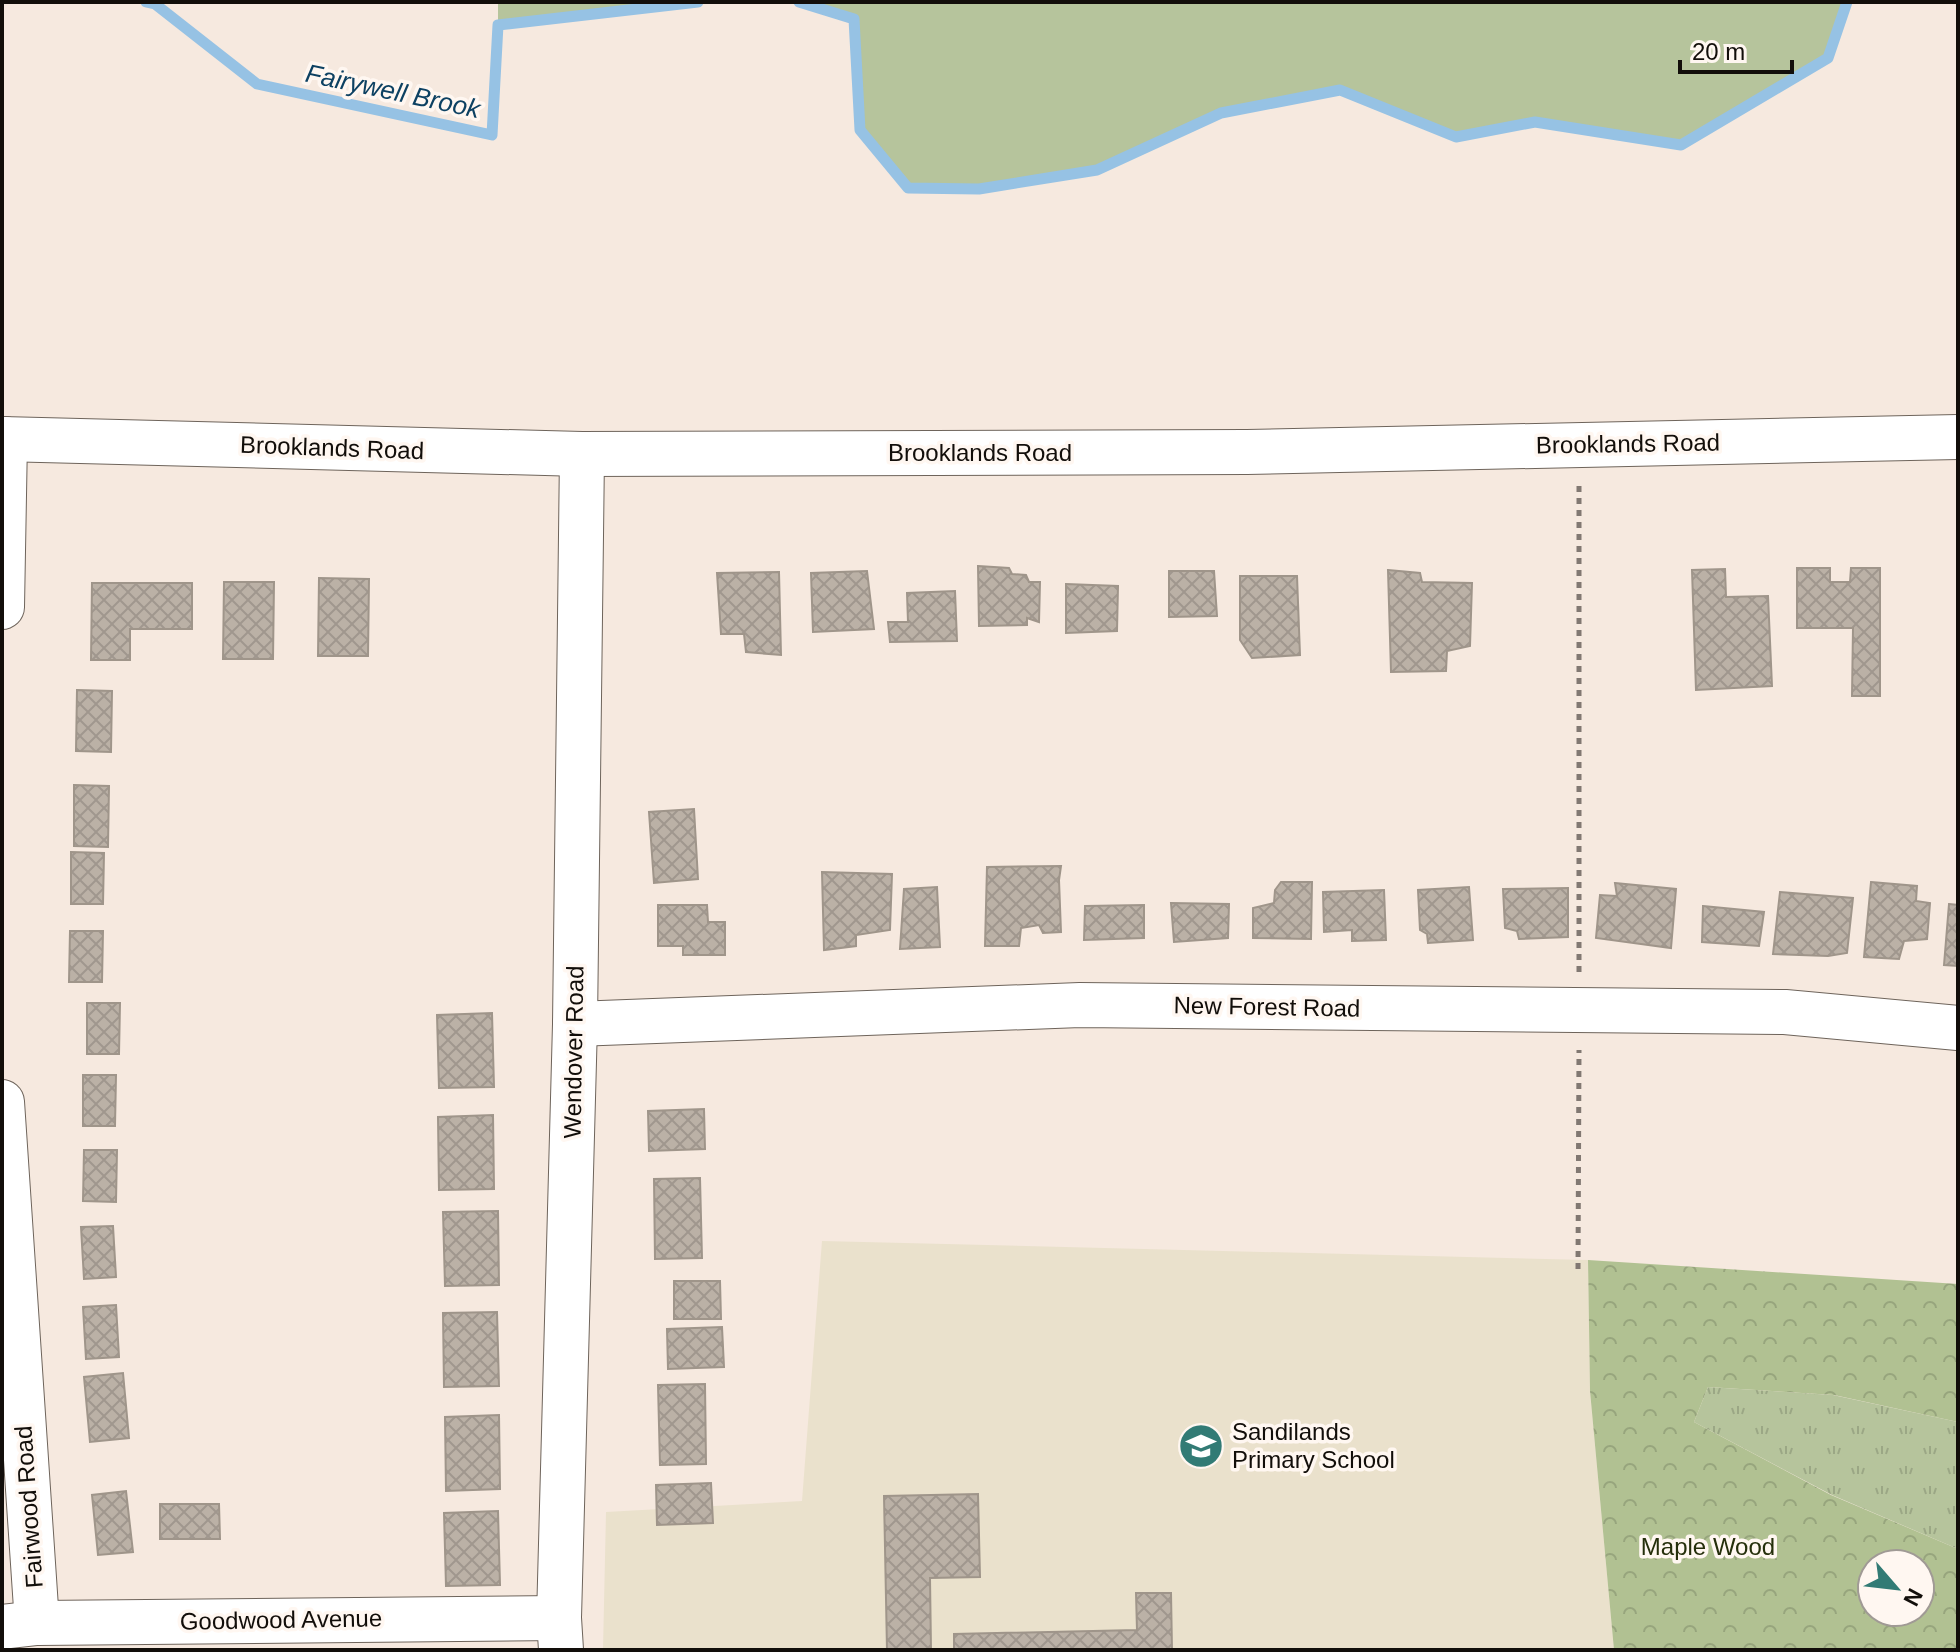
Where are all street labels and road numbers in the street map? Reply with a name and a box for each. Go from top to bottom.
street label: Brooklands Road [1536,428,1720,459]
street label: Brooklands Road [240,431,424,464]
street label: Brooklands Road [888,439,1072,466]
street label: Wendover Road [558,965,589,1139]
street label: New Forest Road [1173,991,1361,1022]
street label: Fairwood Road [9,1425,48,1589]
street label: Goodwood Avenue [180,1604,382,1635]

